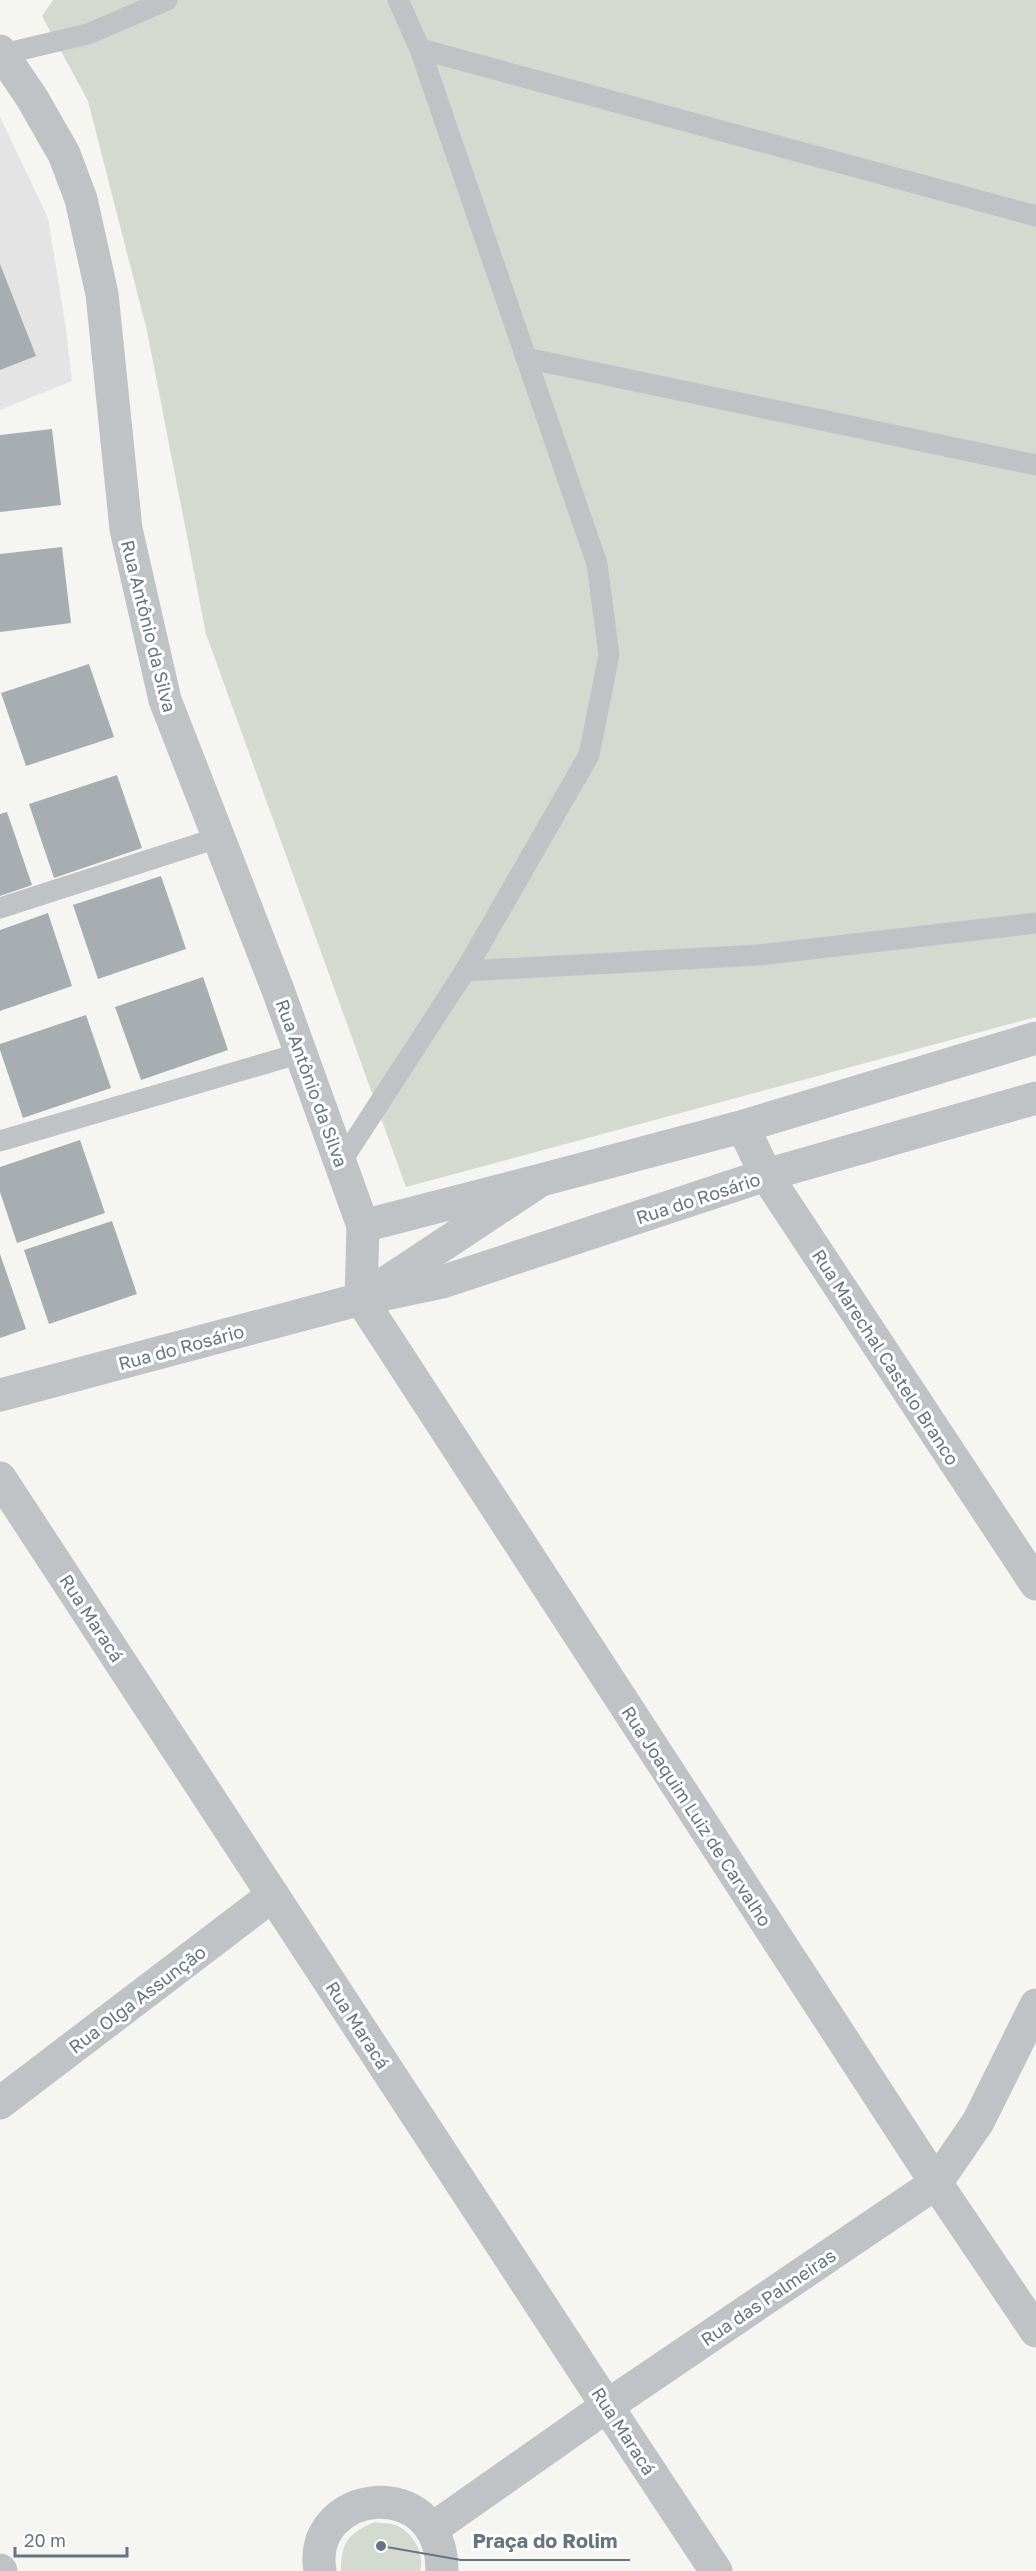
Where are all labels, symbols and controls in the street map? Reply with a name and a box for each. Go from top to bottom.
street label: Rua Antônio da Silva [117,538,181,714]
street label: Rua Antônio da Silva [271,996,353,1170]
street label: Rua do Rosário [633,1168,763,1228]
street label: Rua Marechal Castelo Branco [808,1245,964,1469]
street label: Rua do Rosário [116,1320,246,1374]
street label: Rua Maracá [56,1570,128,1666]
street label: Rua Joaquim Luiz de Carvalho [617,1702,777,1930]
street label: Rua Olga Assunção [64,1940,210,2058]
street label: Rua Maracá [322,1977,394,2073]
street label: Rua das Palmeiras [696,2244,840,2350]
street label: Rua Maracá [588,2383,660,2479]
scale bar [15,2520,128,2558]
callout: Praça do Rolim [461,2522,630,2560]
text: Praça do Rolim [472,2528,618,2552]
text: 20 m [24,2529,66,2551]

